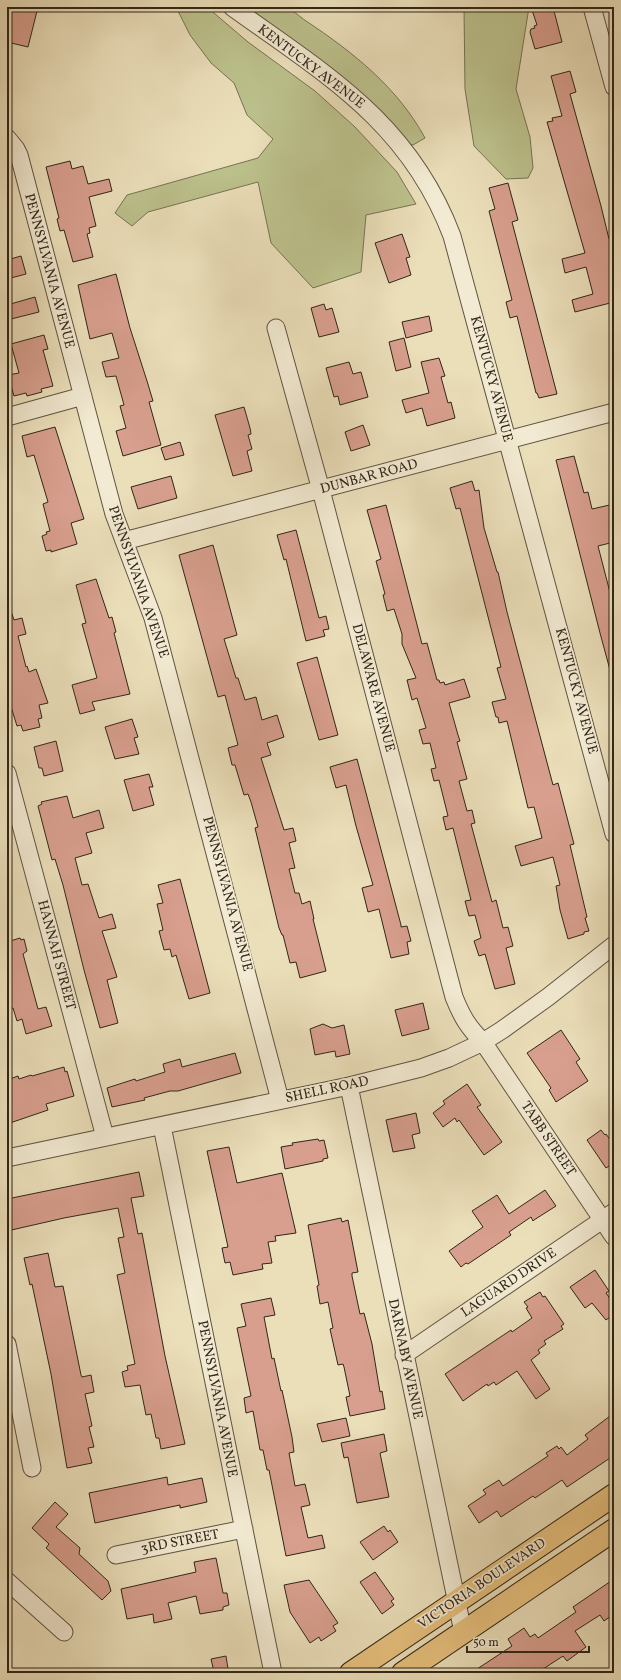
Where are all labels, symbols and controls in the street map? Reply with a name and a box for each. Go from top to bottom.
street label: KENTUCKY AVENUE [253,20,369,114]
street label: PENNSYLVANIA AVENUE [19,191,79,351]
street label: KENTUCKY AVENUE [465,314,517,444]
street label: DUNBAR ROAD [318,455,420,499]
street label: PENNSYLVANIA AVENUE [103,503,173,661]
street label: DELAWARE AVENUE [347,622,399,754]
street label: KENTUCKY AVENUE [550,626,602,756]
street label: PENNSYLVANIA AVENUE [197,814,257,974]
street label: HANNAH STREET [32,898,80,1012]
street label: SHELL ROAD [284,1072,370,1108]
street label: TABB STREET [516,1098,580,1180]
street label: LAGUARD DRIVE [457,1244,561,1322]
street label: DARNABY AVENUE [383,1297,427,1421]
street label: PENNSYLVANIA AVENUE [192,1319,242,1479]
street label: 3RD STREET [139,1525,221,1559]
street label: VICTORIA BOULEVARD [414,1534,550,1634]
scale bar [467,1628,589,1654]
text: 50 m [473,1635,499,1651]

